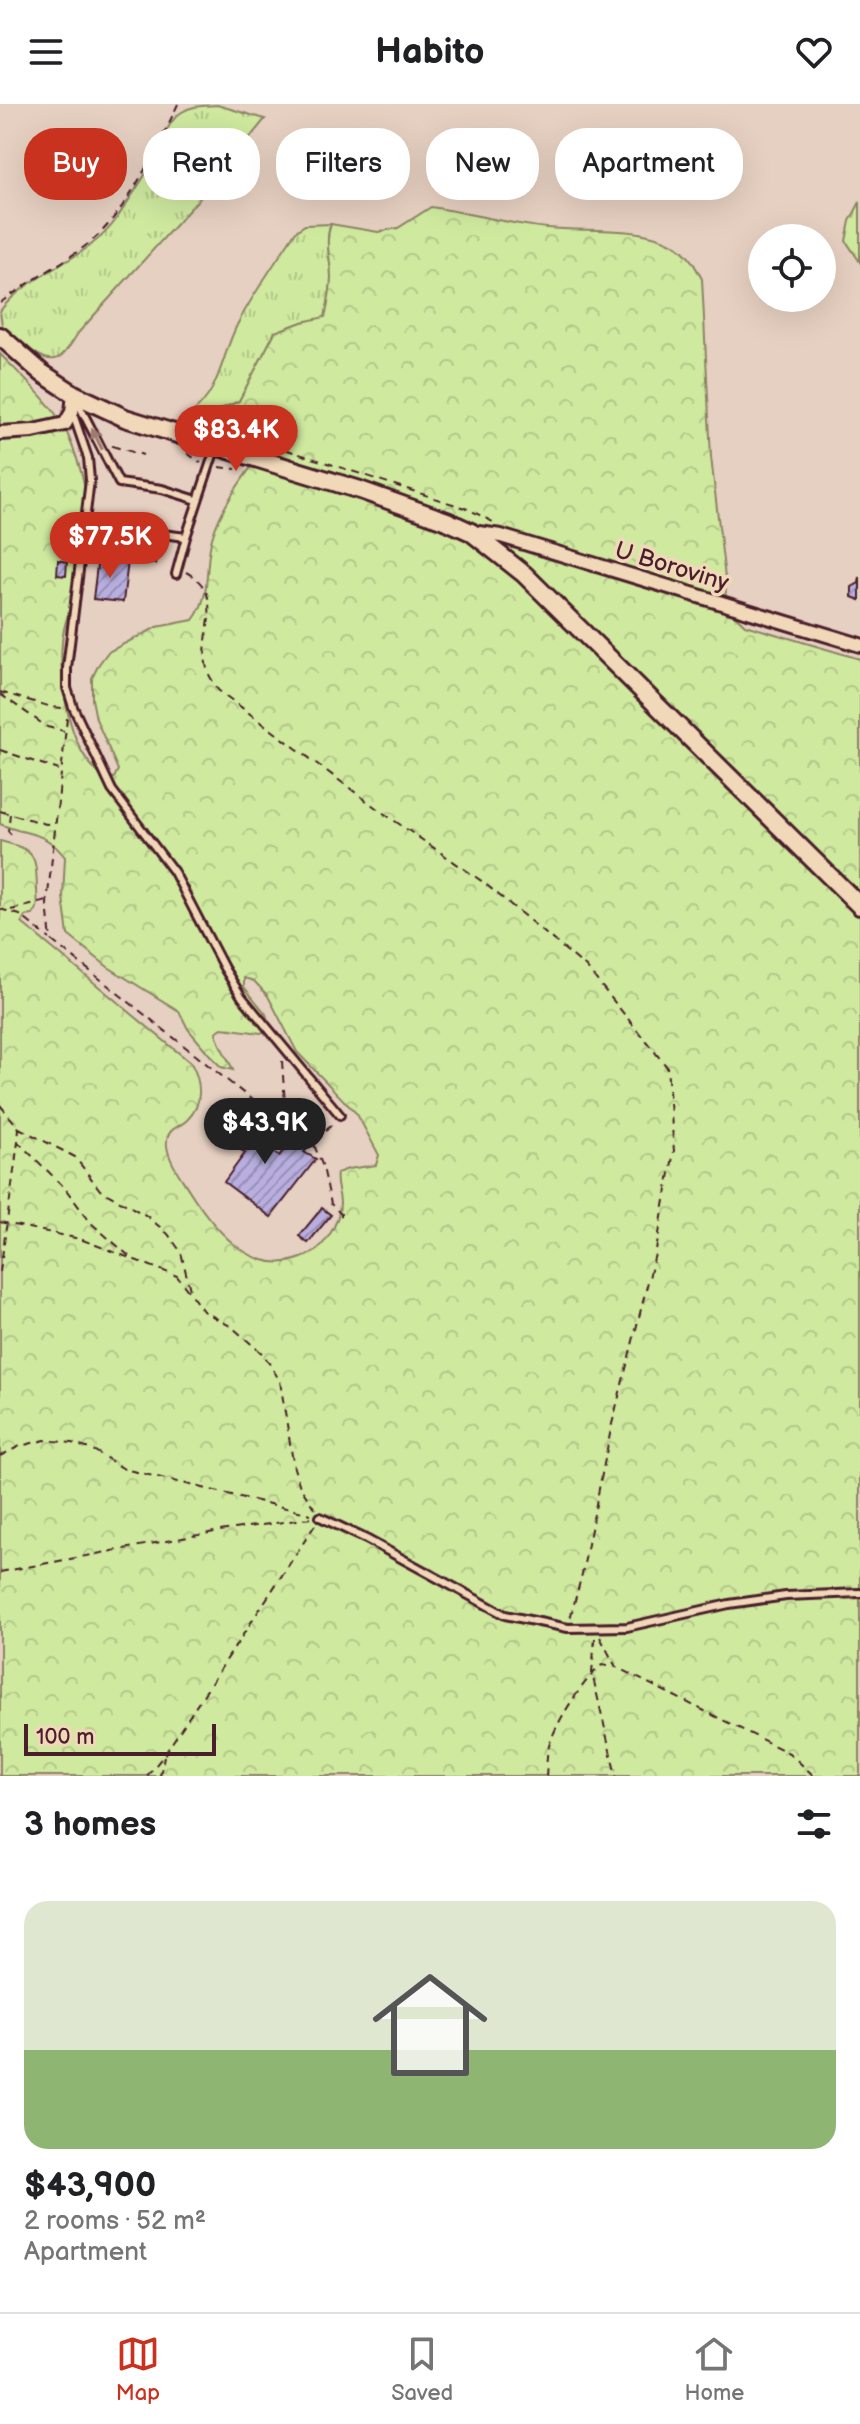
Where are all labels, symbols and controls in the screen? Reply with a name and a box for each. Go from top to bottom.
icon: menu [24,30,68,74]
icon: heart [792,30,836,74]
text: Habito [375,31,485,74]
chip: Buy [24,128,127,200]
chip: Rent [143,128,260,200]
chip: Filters [276,128,410,200]
chip: New [426,128,539,200]
chip: Apartment [555,128,743,200]
map controls [748,224,836,312]
button: locate [748,224,836,312]
pin: $83.4K [171,405,301,473]
text: $83.4K [193,415,279,446]
one-way arrow [90,427,103,450]
pin: $77.5K [45,512,175,580]
text: $77.5K [68,522,152,553]
street label: U Boroviny [612,535,732,598]
pin: $43.9K [200,1098,330,1166]
text: $43.9K [222,1108,308,1139]
scale bar [24,1720,216,1756]
text: 100 m [36,1724,95,1751]
icon: filters [792,1802,836,1846]
text: 3 homes [24,1804,156,1845]
icon: home [358,1953,502,2097]
text: $43,900 [24,2165,156,2206]
text: 2 rooms · 52 m² [24,2206,206,2237]
text: Apartment [24,2237,147,2268]
tab: Map [116,2332,160,2407]
tab: Saved [391,2332,453,2407]
tab: Home [684,2332,744,2407]

